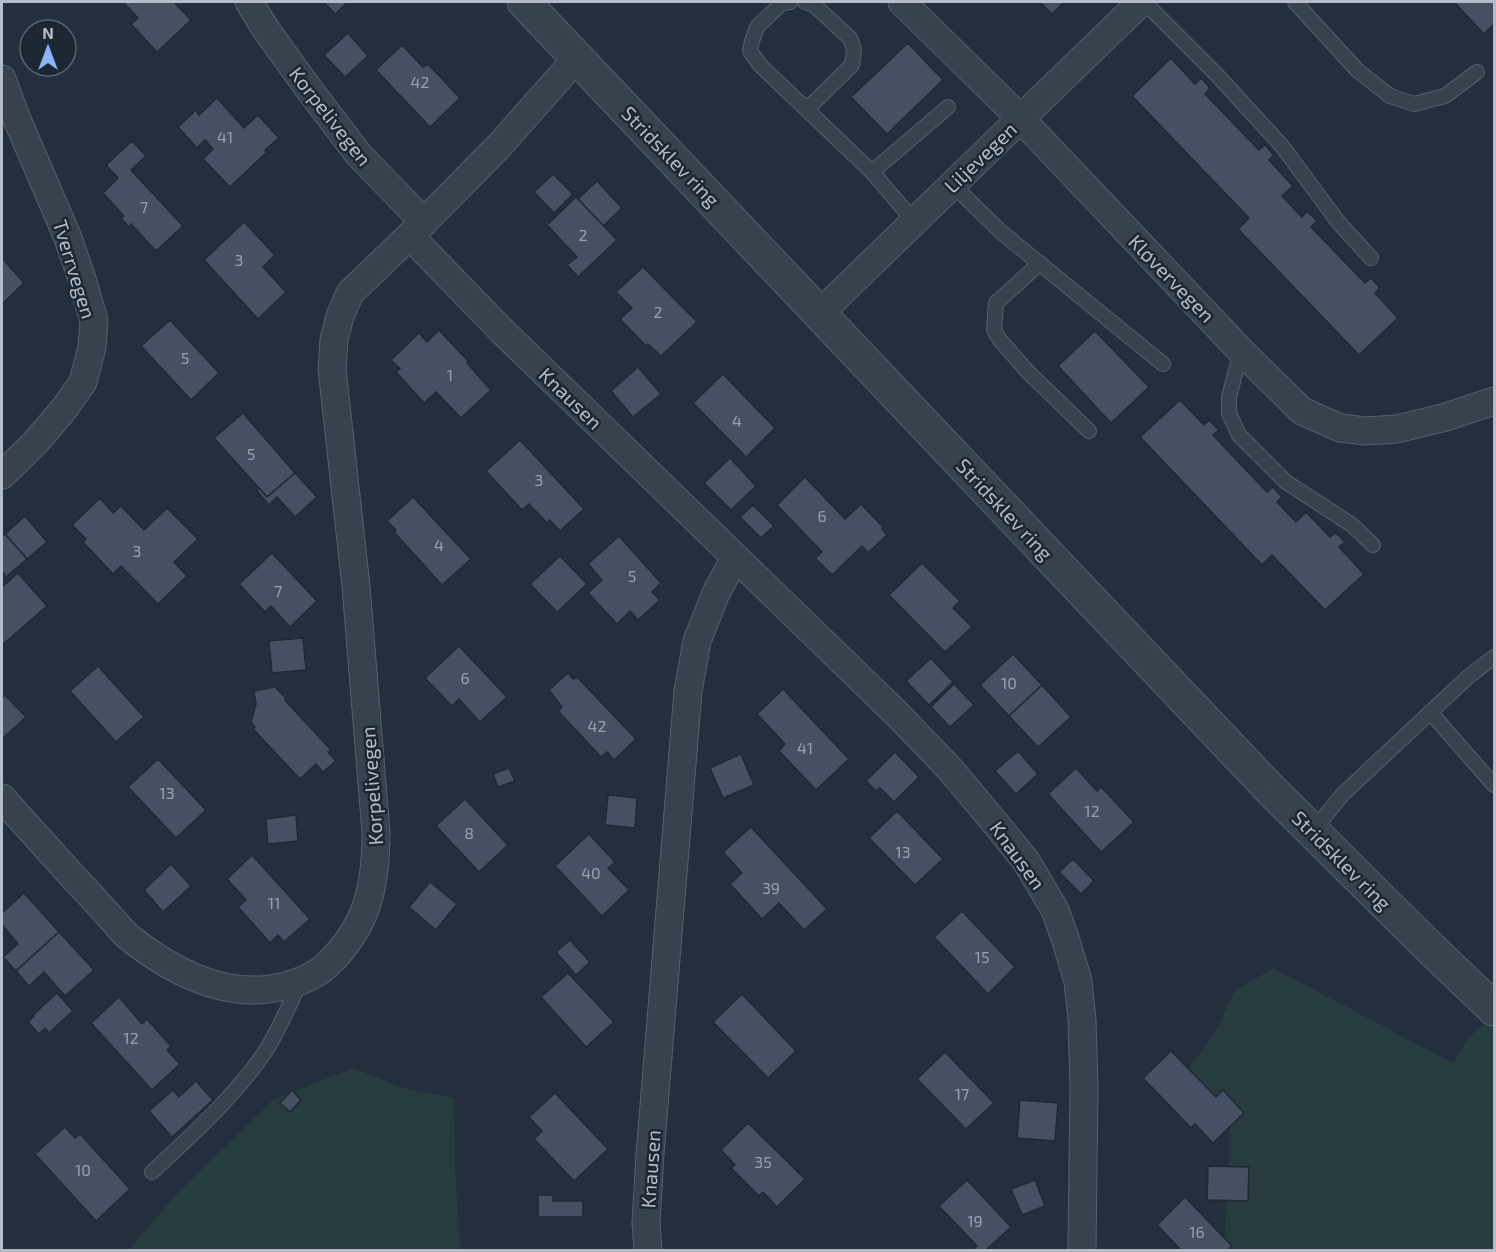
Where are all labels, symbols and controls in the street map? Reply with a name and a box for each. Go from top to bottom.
north arrow [18,18,78,78]
text: N [42,23,54,42]
street label: Korpelivegen [285,62,377,170]
house number: 42 [411,72,429,91]
street label: Stridsklev ring [617,101,725,211]
street label: Liljevegen [939,117,1021,197]
house number: 41 [217,127,233,146]
house number: 7 [140,197,148,216]
street label: Tverrvegen [49,217,101,321]
house number: 2 [579,225,588,244]
street label: Kløvervegen [1124,229,1220,327]
house number: 3 [235,250,243,269]
house number: 2 [654,302,663,321]
house number: 5 [181,348,189,367]
street label: Knausen [534,362,608,434]
house number: 1 [447,365,453,384]
house number: 4 [732,411,742,430]
house number: 5 [247,444,255,463]
street label: Stridsklev ring [952,453,1058,565]
house number: 3 [535,470,543,489]
house number: 6 [817,506,827,525]
house number: 4 [434,535,444,554]
house number: 3 [133,541,141,560]
house number: 5 [628,566,636,585]
house number: 7 [274,581,282,600]
house number: 6 [460,668,470,687]
house number: 10 [1001,673,1017,692]
house number: 42 [588,716,606,735]
street label: Korpelivegen [355,726,387,846]
house number: 41 [797,738,813,757]
house number: 13 [159,783,175,802]
house number: 12 [1084,801,1100,820]
street label: Stridsklev ring [1287,805,1397,915]
street label: Knausen [985,816,1051,894]
house number: 8 [464,823,474,842]
house number: 13 [895,842,911,861]
house number: 40 [581,863,601,882]
house number: 39 [762,878,780,897]
house number: 11 [268,893,280,912]
house number: 15 [975,947,989,966]
house number: 12 [123,1028,139,1047]
house number: 17 [955,1084,969,1103]
street label: Knausen [635,1129,665,1209]
house number: 35 [754,1152,772,1171]
house number: 10 [75,1160,91,1179]
house number: 19 [967,1211,983,1230]
house number: 16 [1189,1222,1205,1241]

